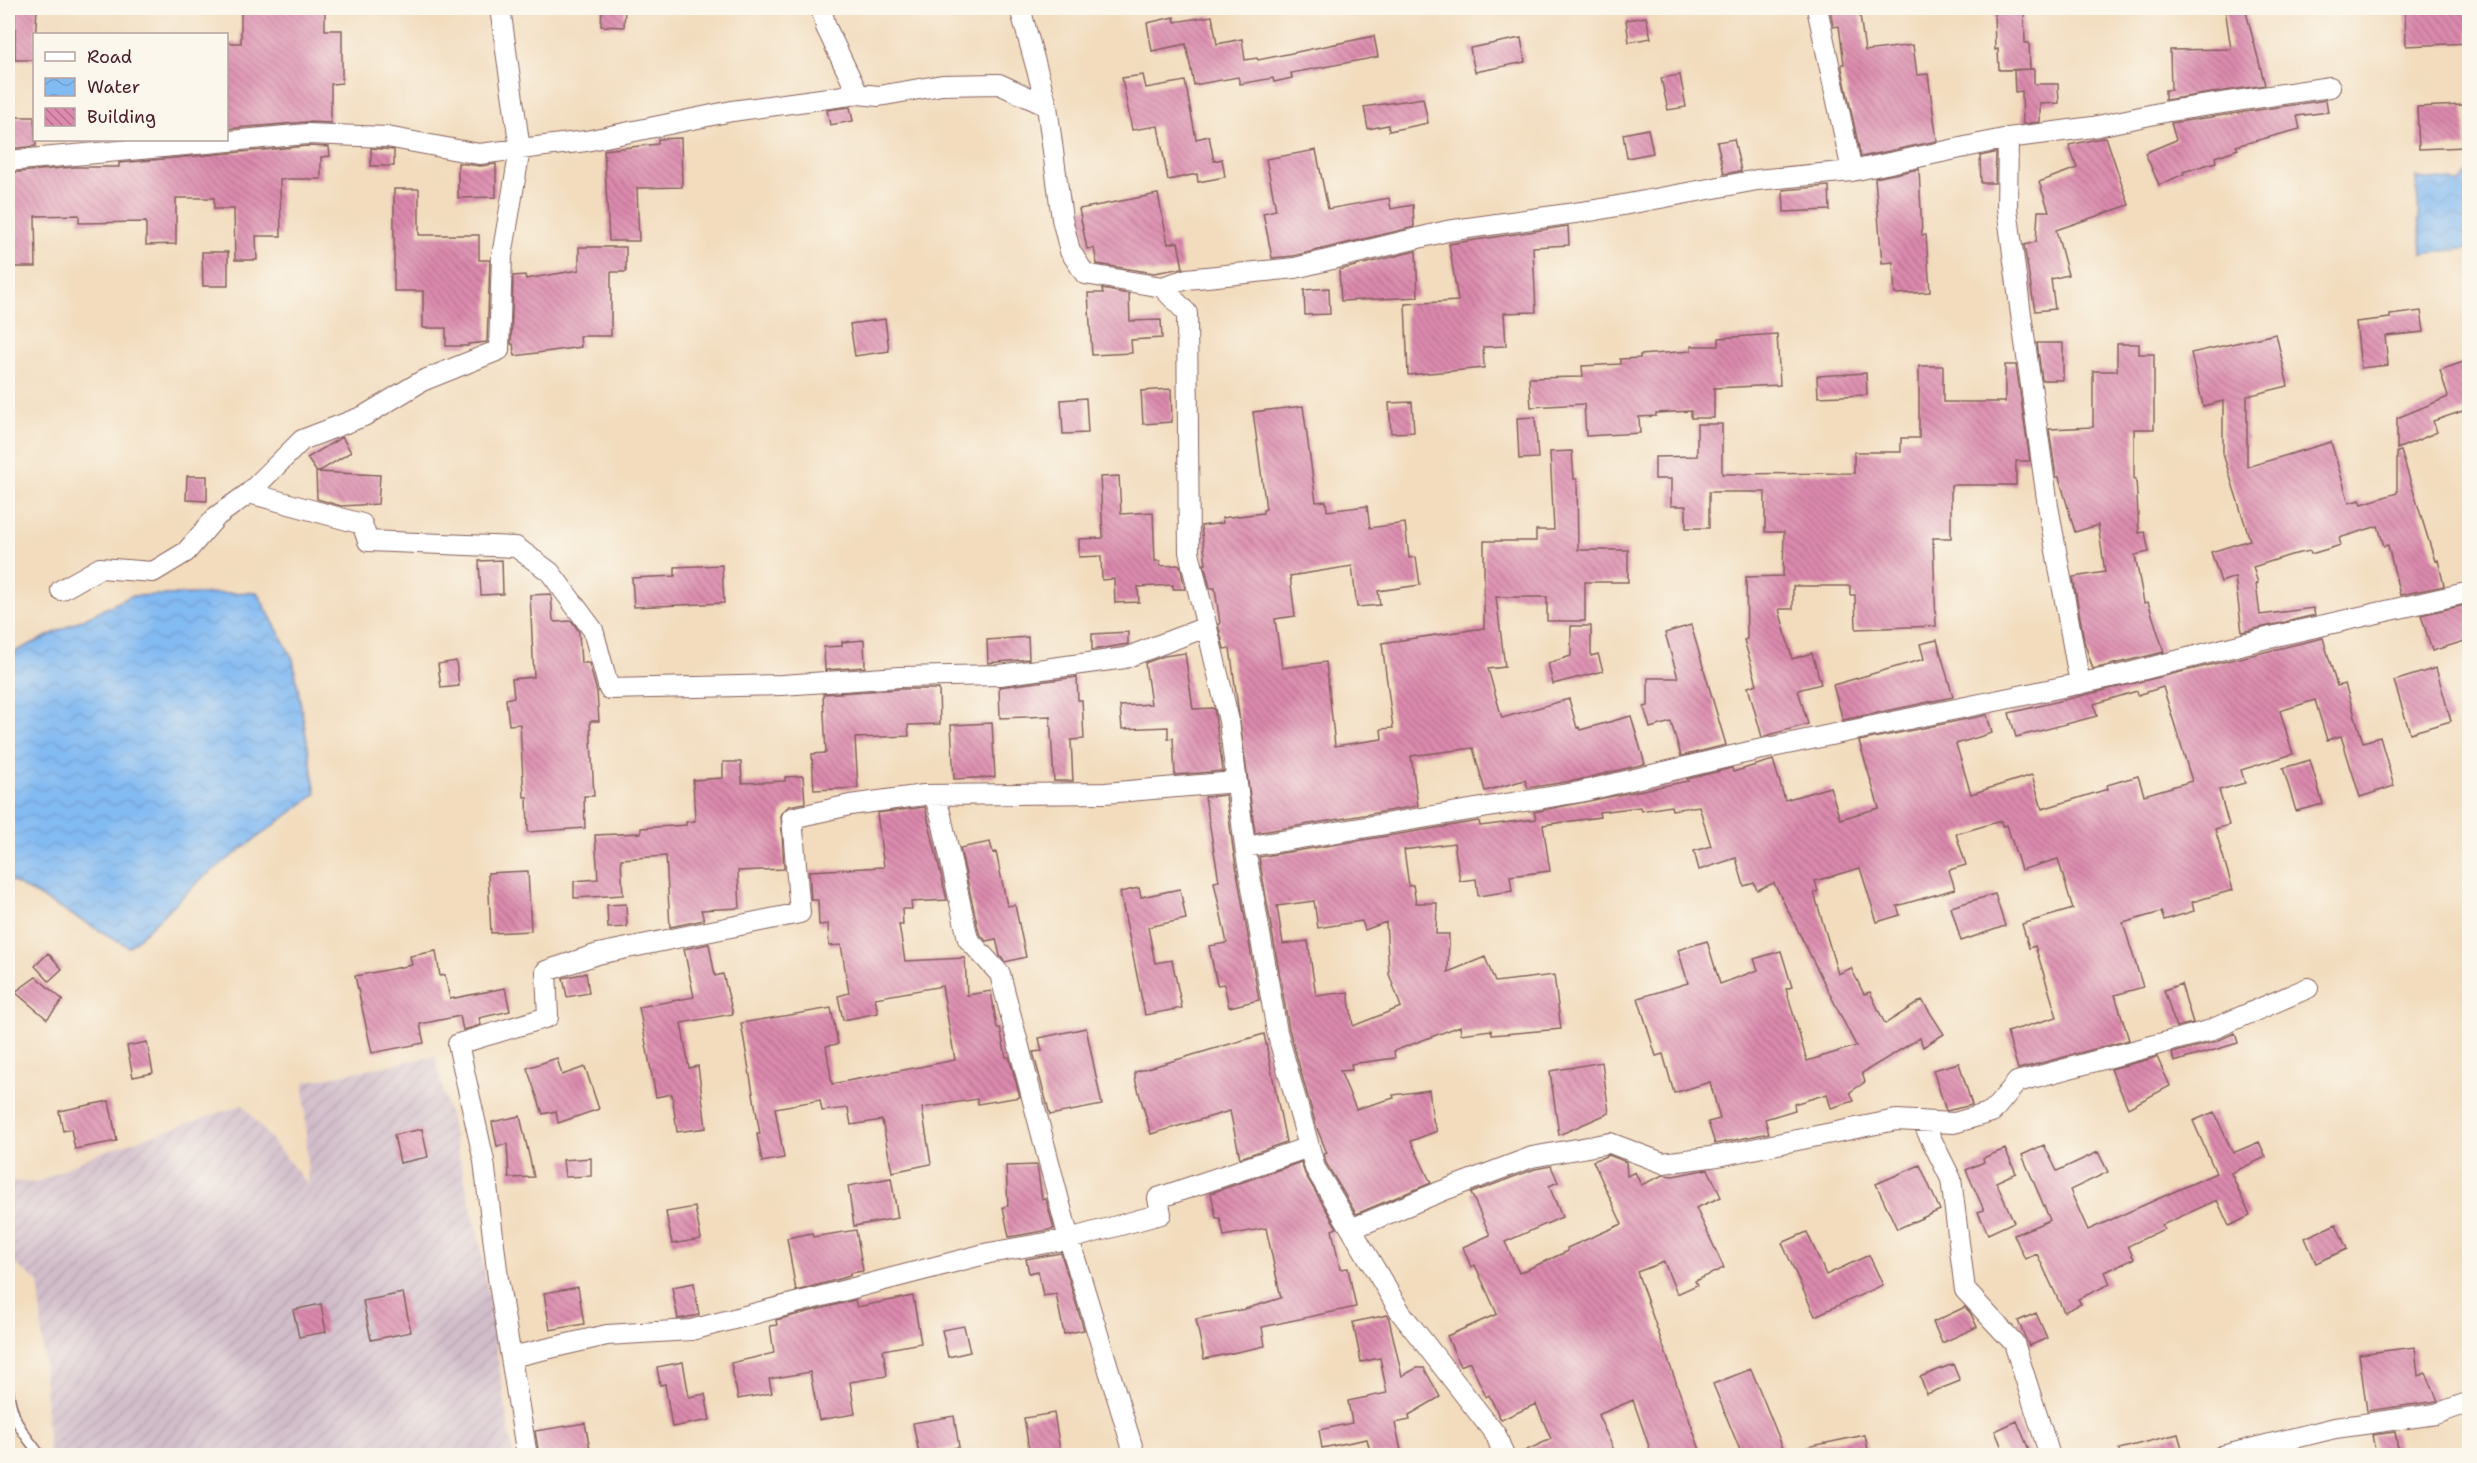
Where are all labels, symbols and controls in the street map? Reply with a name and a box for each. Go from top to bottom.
legend [33,33,228,141]
text: Road [87,45,132,69]
text: Water [87,75,140,99]
text: Building [87,105,156,129]

